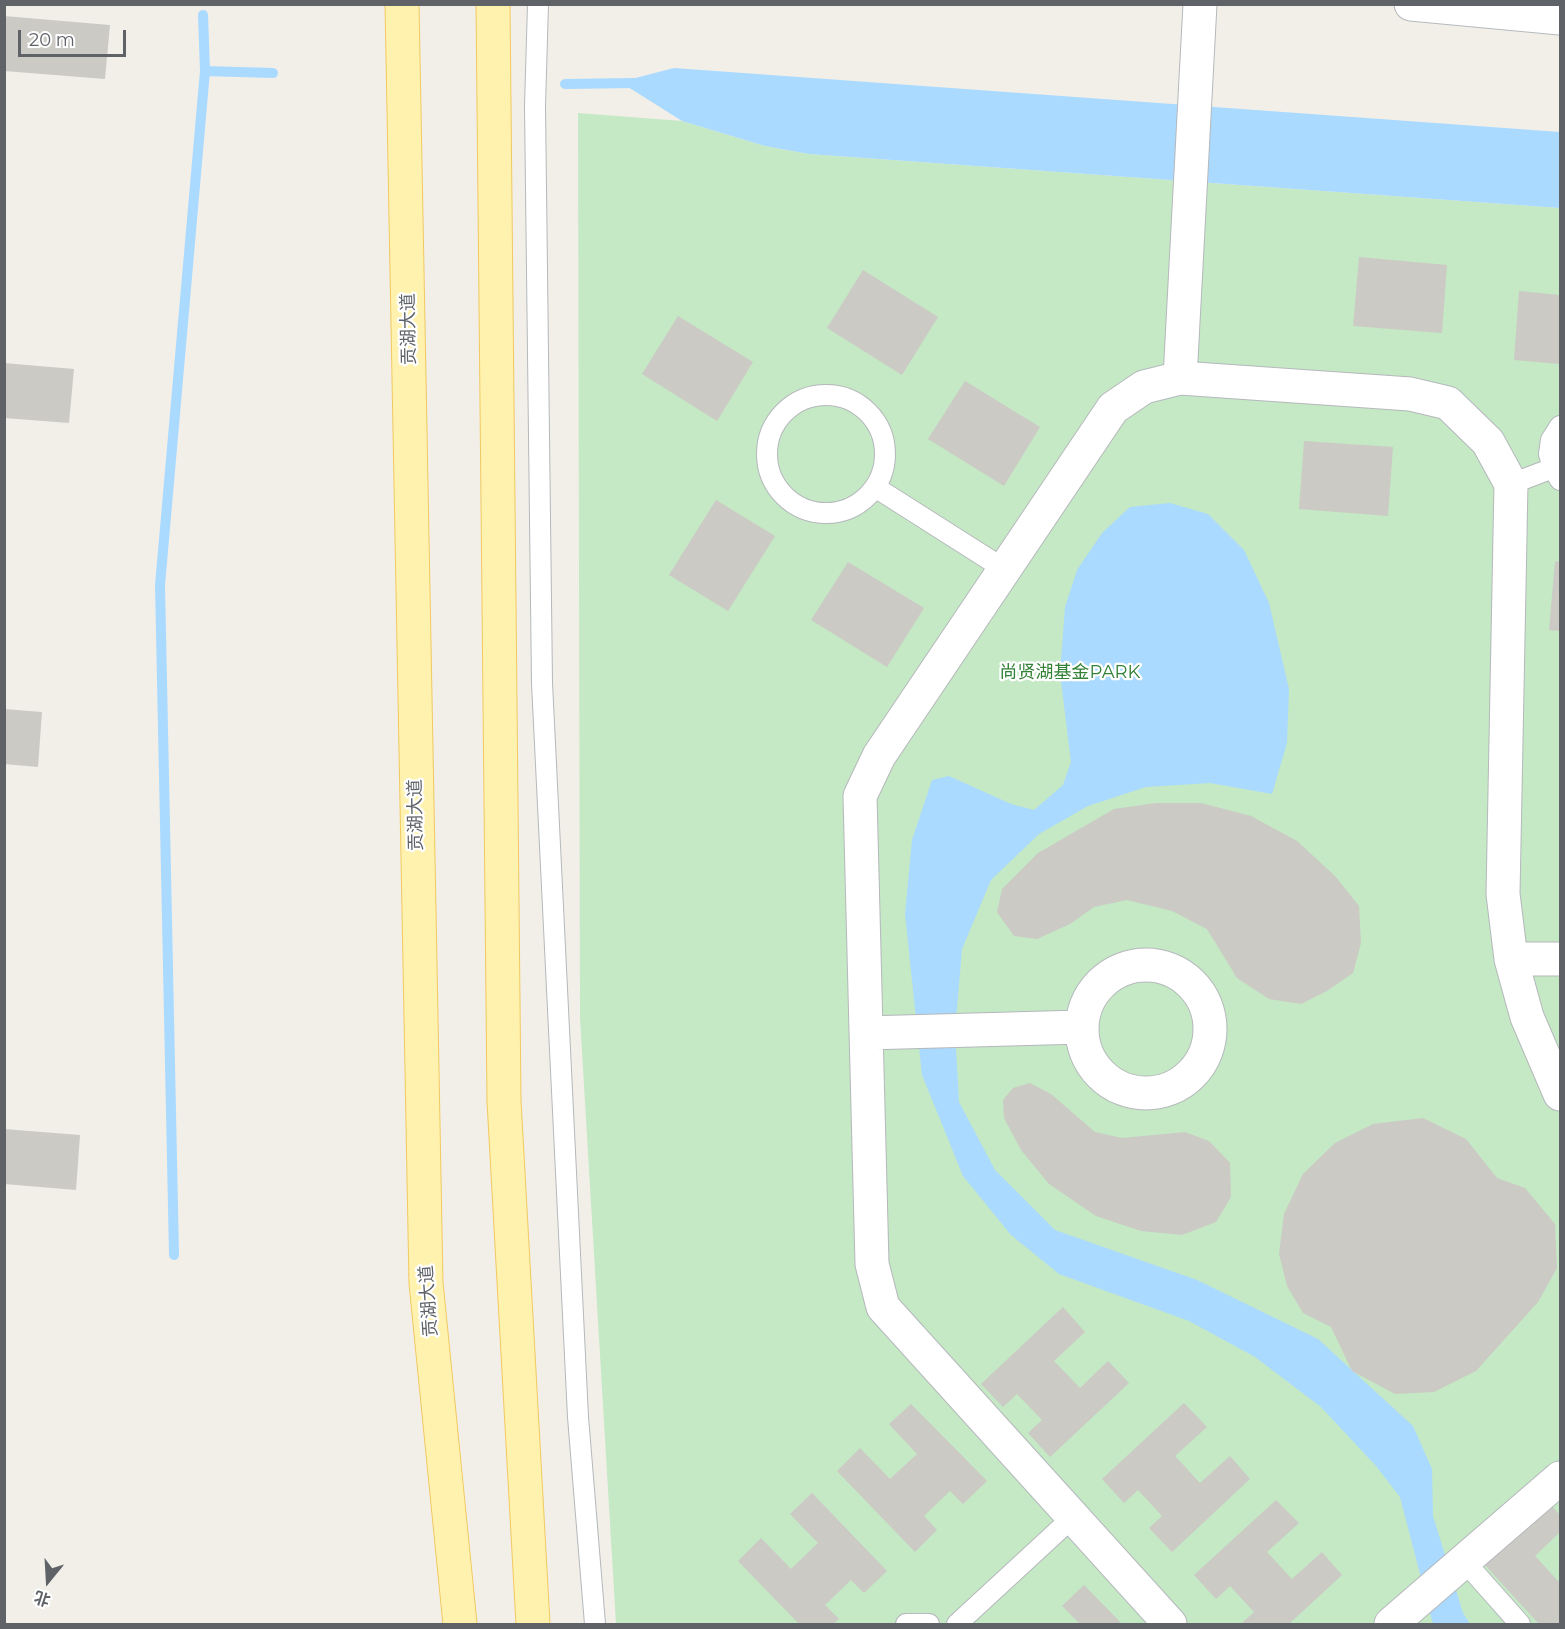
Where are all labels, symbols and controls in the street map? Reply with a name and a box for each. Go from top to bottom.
scale bar [21,18,129,56]
text: 20 m [29,29,75,51]
street label: 贡湖大道 [398,293,420,365]
park label: 尚贤湖基金PARK [1000,662,1140,684]
street label: 贡湖大道 [405,779,427,851]
street label: 贡湖大道 [416,1264,442,1338]
north arrow [18,1551,78,1611]
text: 北 [32,1587,53,1610]

